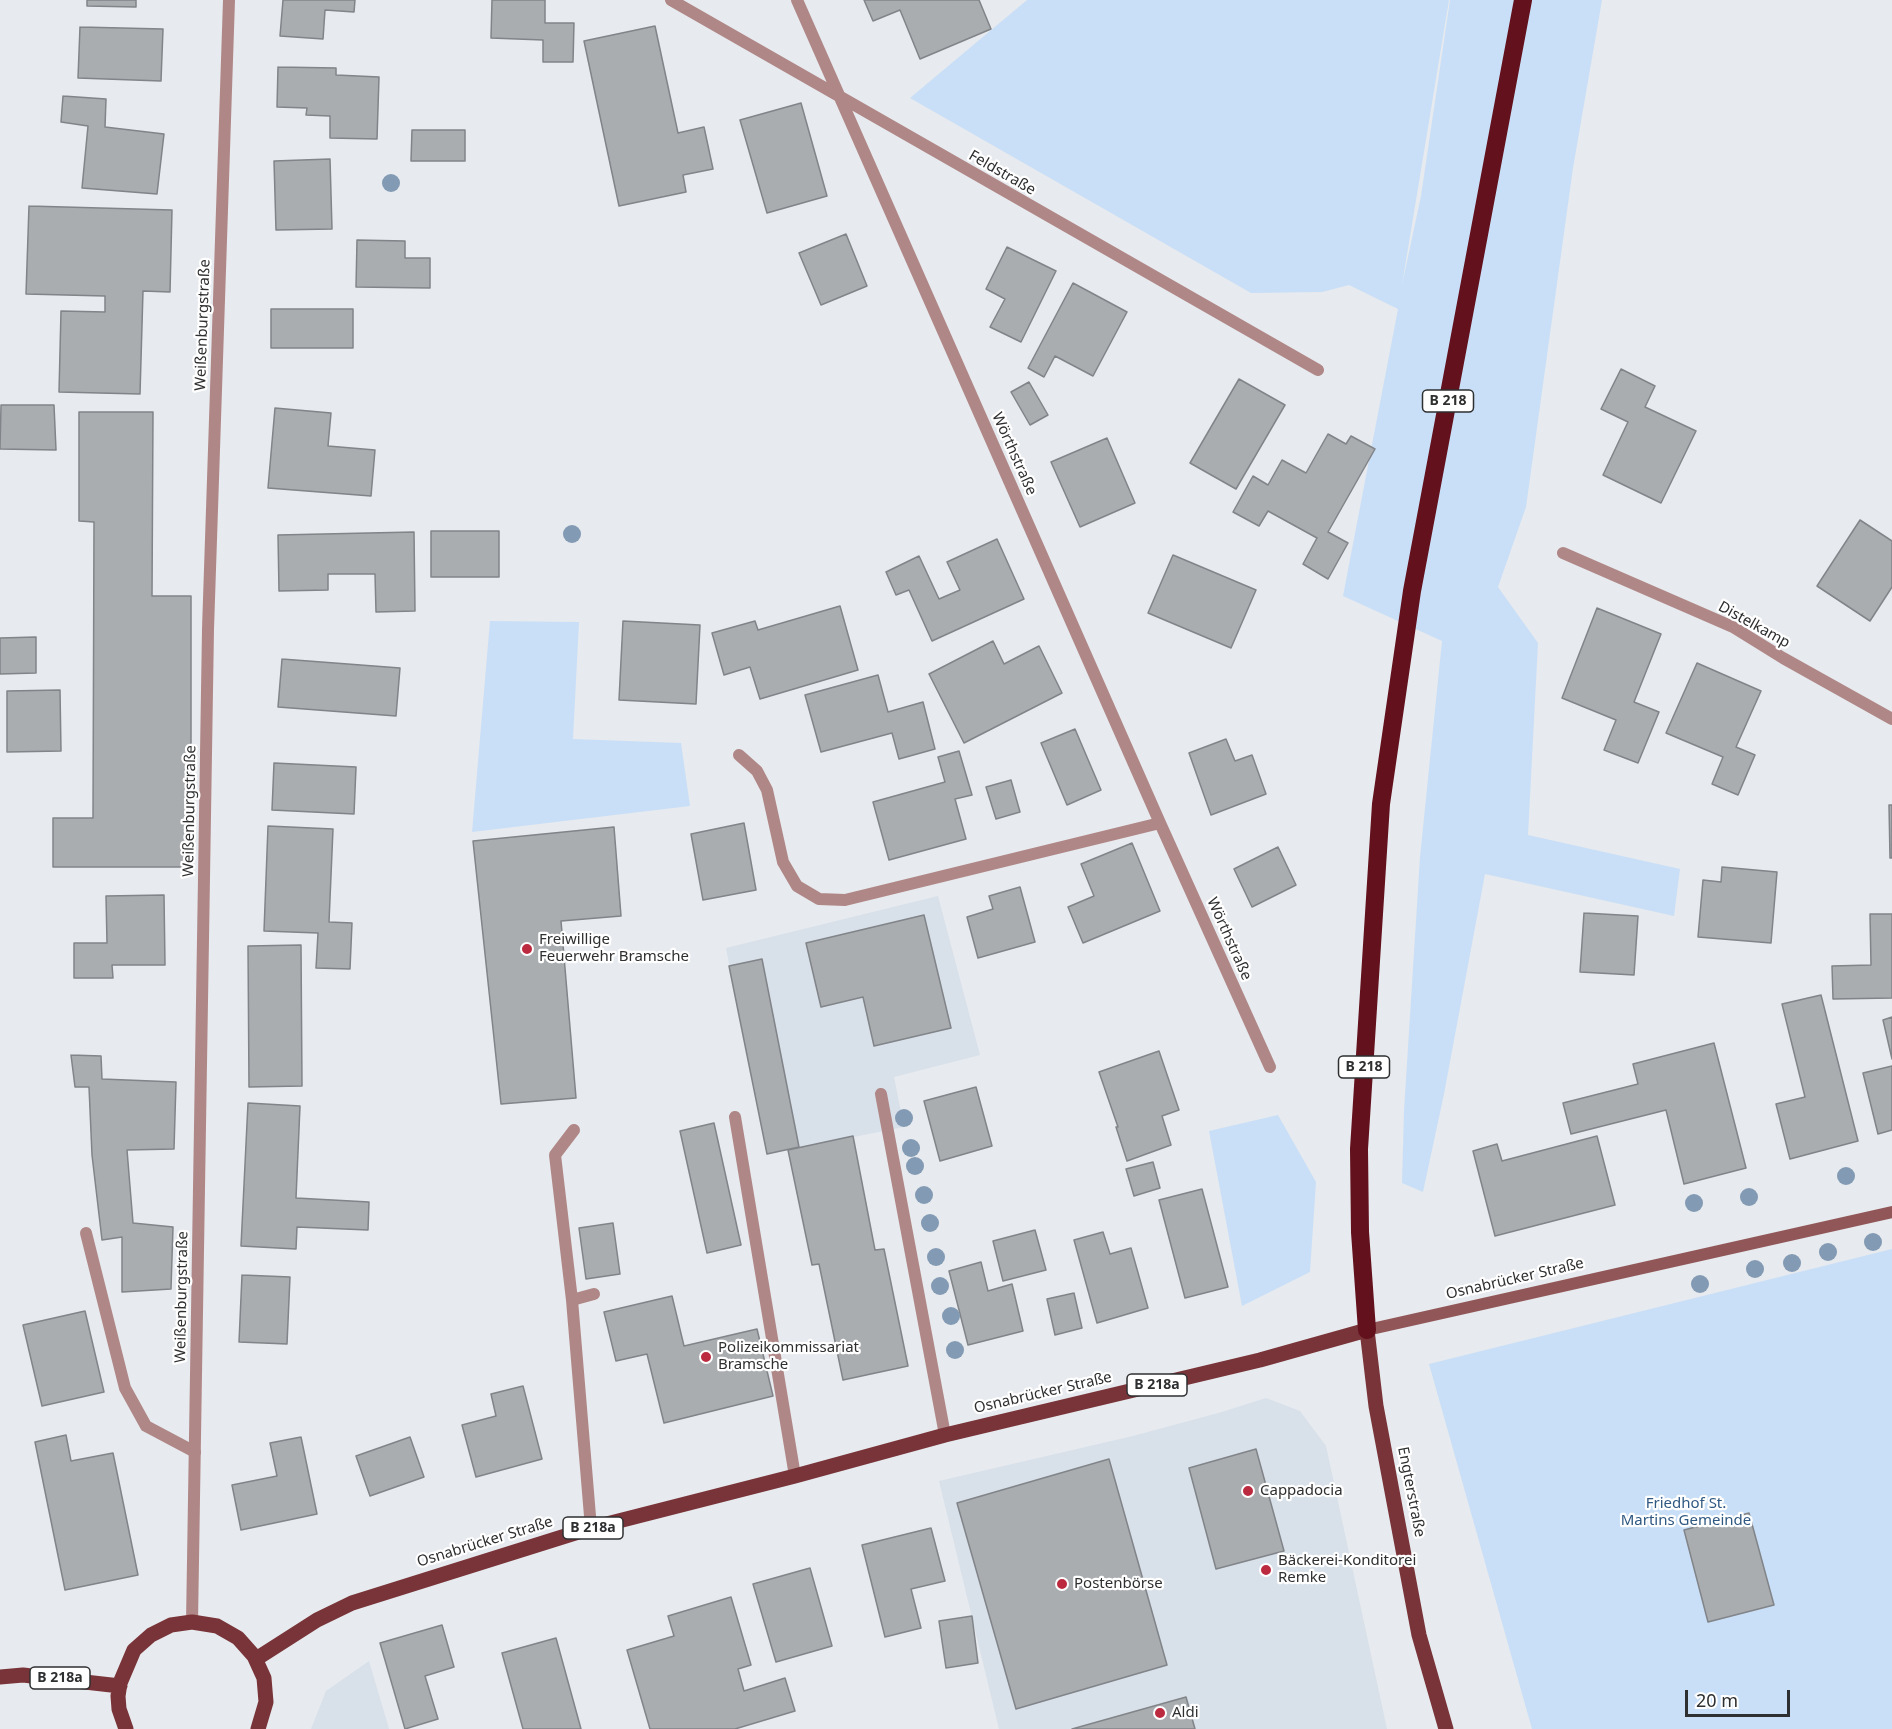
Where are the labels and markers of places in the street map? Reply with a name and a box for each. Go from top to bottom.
place label: Freiwillige Feuerwehr Bramsche [539,931,689,966]
marker: Freiwillige Feuerwehr Bramsche [520,942,534,956]
place label: Polizeikommissariat Bramsche [718,1339,859,1374]
marker: Polizeikommissariat Bramsche [699,1350,713,1364]
place label: Cappadocia [1260,1482,1343,1500]
marker: Cappadocia [1241,1484,1255,1498]
place label: Bäckerei-Konditorei Remke [1278,1552,1416,1587]
marker: Bäckerei-Konditorei Remke [1259,1563,1273,1577]
place label: Postenbörse [1074,1575,1163,1593]
marker: Postenbörse [1055,1577,1069,1591]
place label: Aldi [1172,1704,1199,1722]
marker: Aldi [1153,1706,1167,1720]

